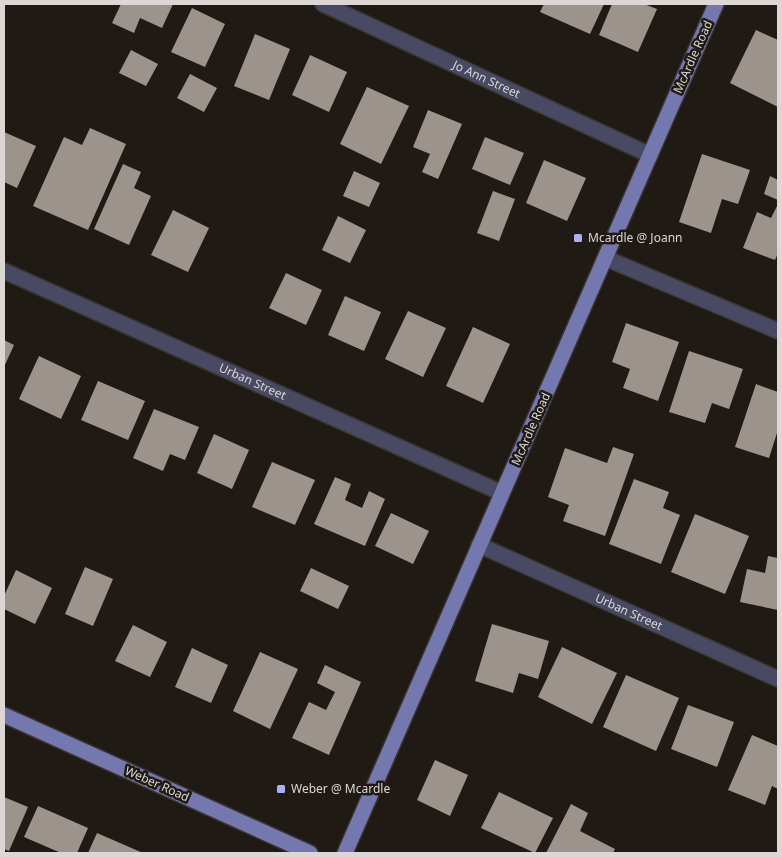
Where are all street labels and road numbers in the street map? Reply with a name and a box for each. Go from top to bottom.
street label: McArdle Road [669,18,716,96]
street label: Jo Ann Street [449,56,524,102]
street label: Urban Street [216,359,290,404]
street label: McArdle Road [507,390,554,468]
street label: Urban Street [593,589,666,634]
street label: Weber Road [122,762,192,805]

